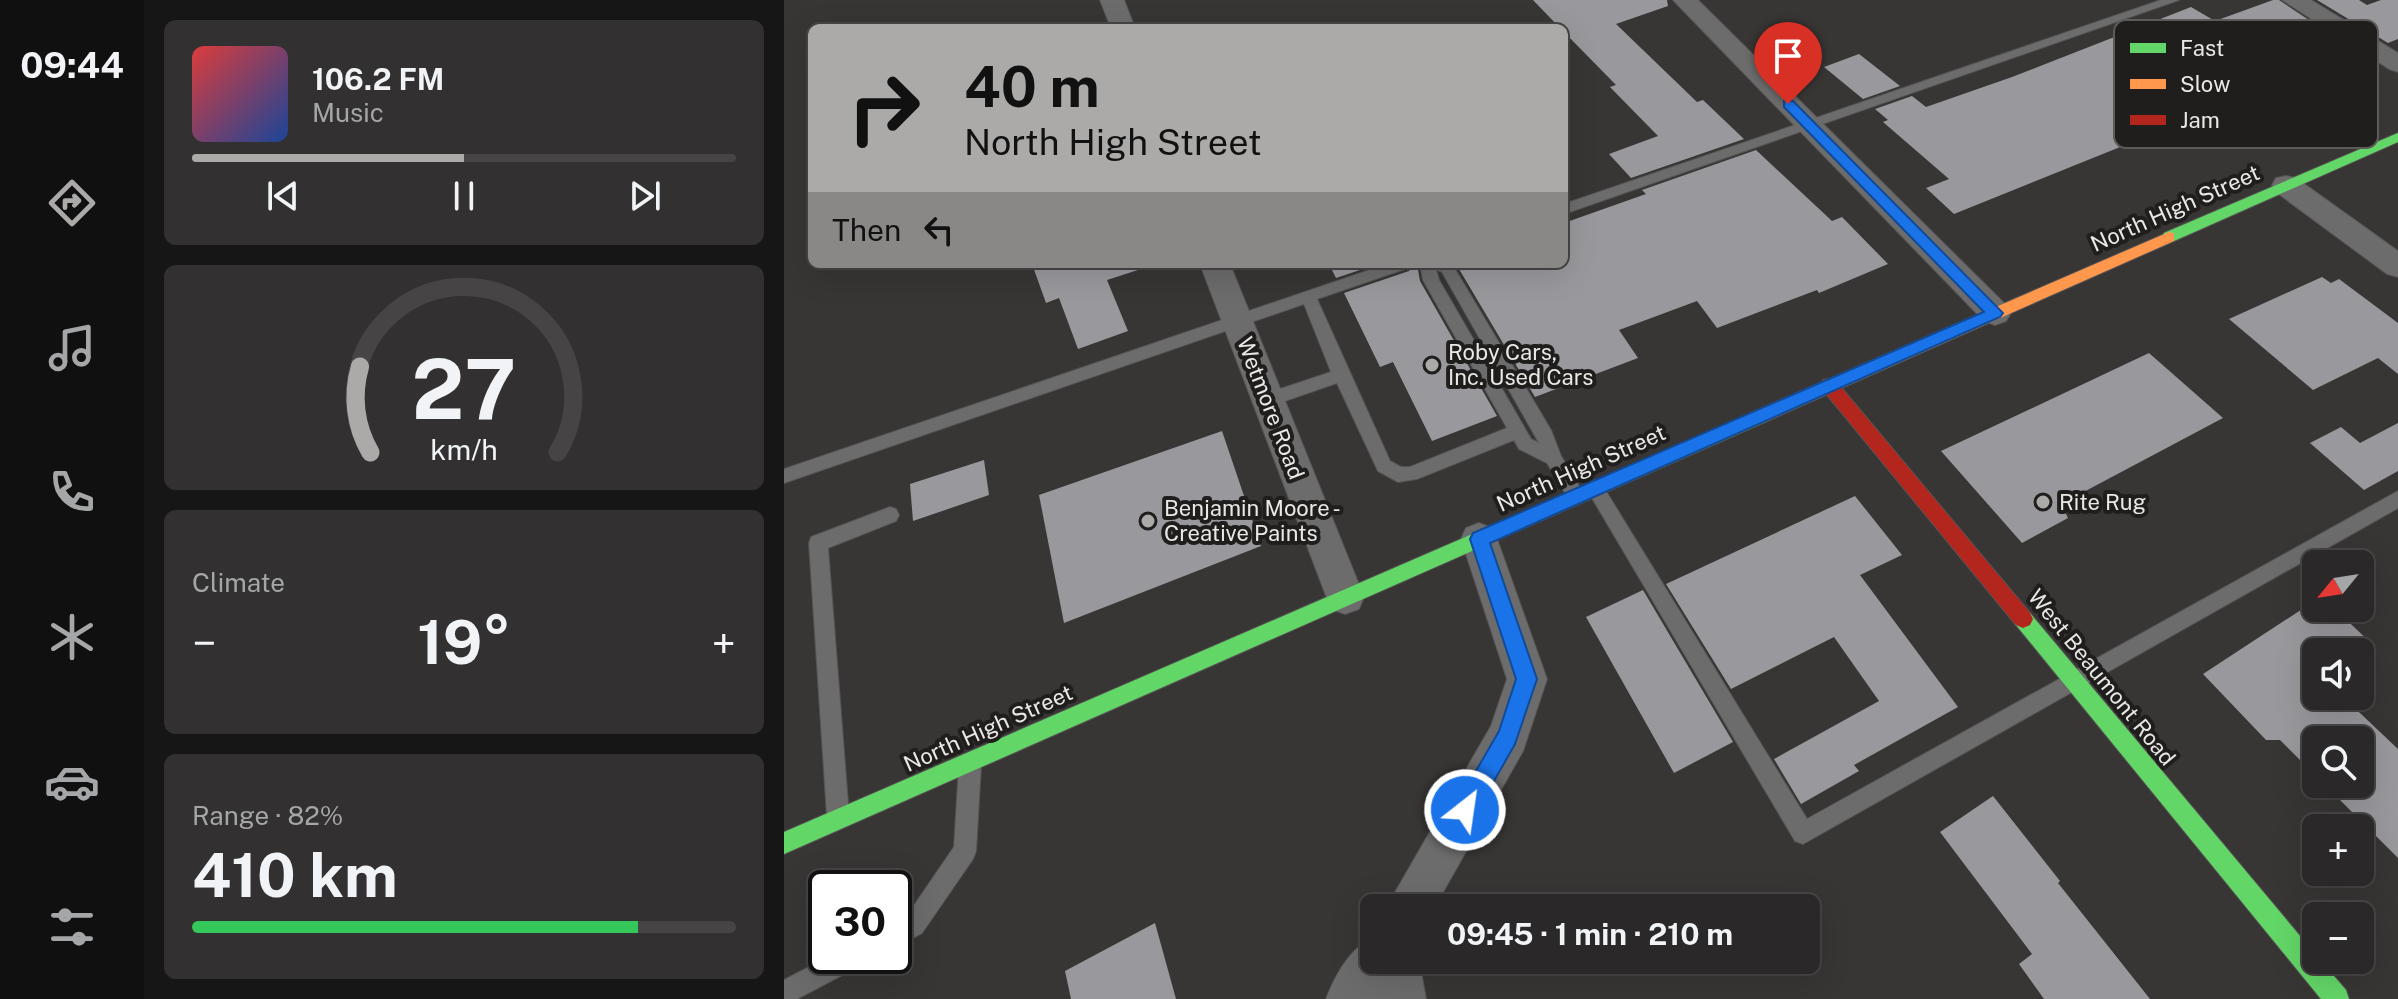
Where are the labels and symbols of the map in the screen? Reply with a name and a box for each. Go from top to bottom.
legend [2114,20,2378,148]
pin [1754,22,1822,104]
text: Fast [2180,35,2224,61]
text: Slow [2180,71,2230,97]
text: Jam [2180,107,2220,133]
street label: North High Street [2087,159,2263,257]
street label: Wetmore Road [1232,333,1310,483]
place label: Roby Cars, Inc. Used Cars [1448,339,1593,390]
marker: Roby Cars, Inc. Used Cars [1423,356,1441,374]
street label: North High Street [1493,419,1669,517]
place label: Rite Rug [2059,489,2146,515]
marker: Rite Rug [2034,493,2052,511]
place label: Benjamin Moore - Creative Paints [1164,495,1341,546]
marker: Benjamin Moore - Creative Paints [1139,512,1157,530]
north arrow [2302,550,2374,622]
street label: West Beaumont Road [2023,584,2181,770]
street label: North High Street [900,679,1076,777]
position arrow [1423,768,1507,852]
speed limit sign: 30 [808,870,912,974]

